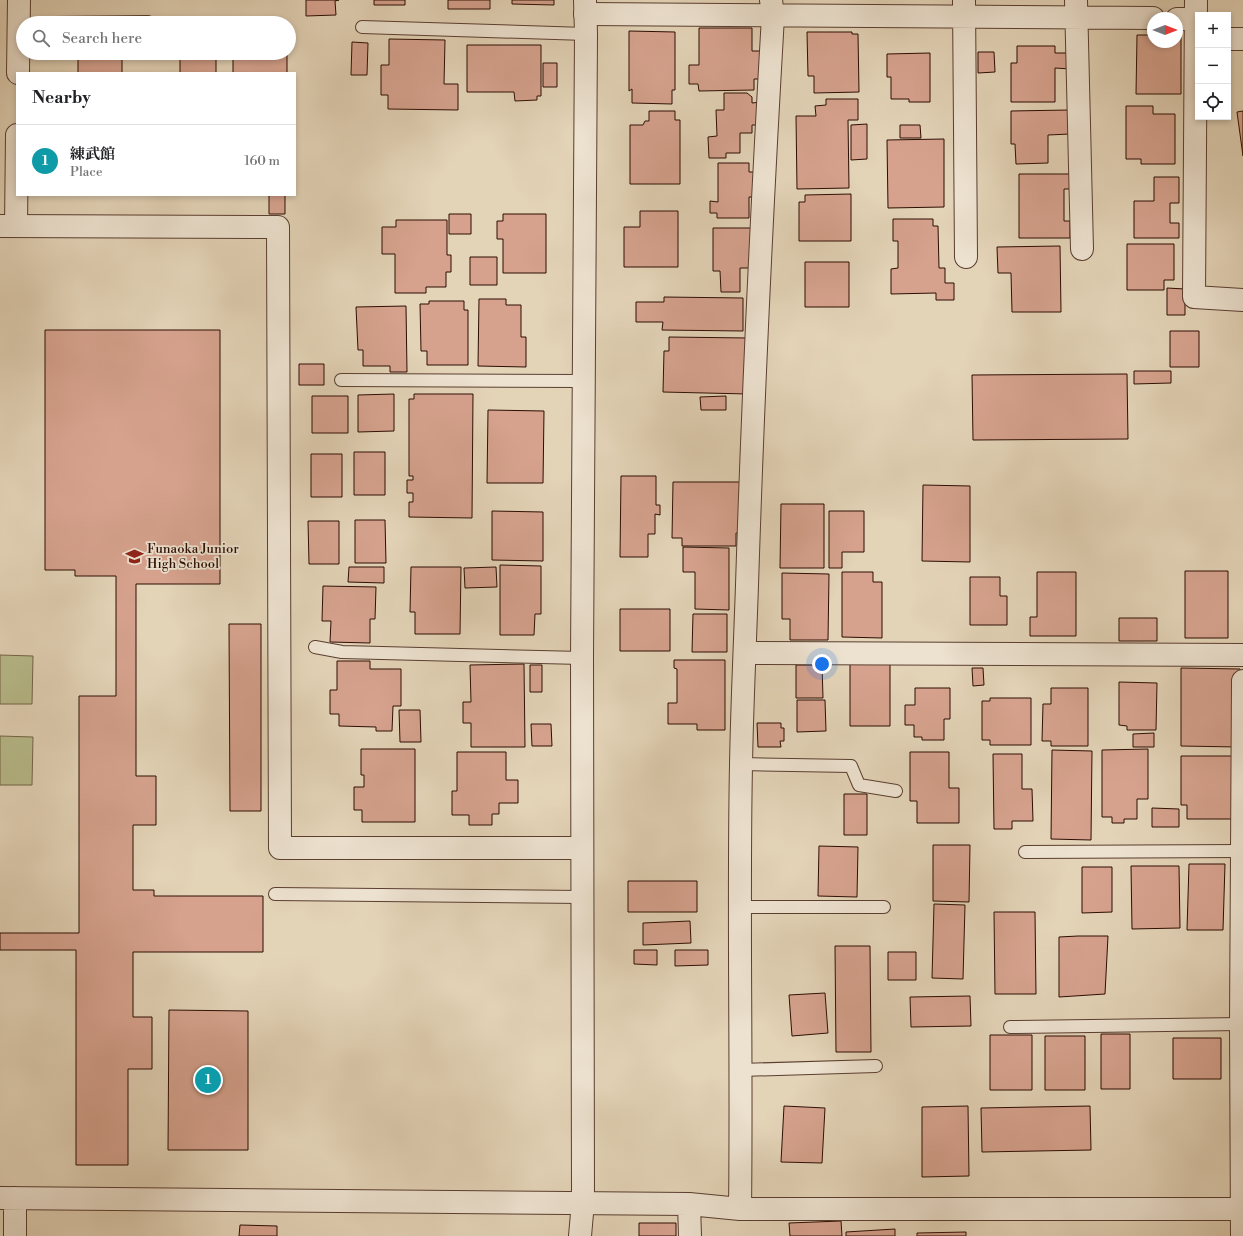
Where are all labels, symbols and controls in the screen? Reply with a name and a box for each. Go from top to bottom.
north arrow [1147,12,1183,48]
map controls [1195,12,1231,120]
button: + [1195,12,1231,48]
search box [16,16,296,60]
icon: search [30,27,52,49]
text: Search here [62,29,142,48]
button: − [1195,48,1231,84]
button: locate [1195,84,1231,120]
text: Nearby [32,87,91,109]
text: 練武館 [70,145,115,164]
text: 1 [42,153,48,169]
text: 160 m [244,153,280,169]
text: Place [70,164,102,180]
place label: Funaoka Junior High School [147,541,239,572]
school or university icon: Funaoka Junior High School [124,546,144,566]
your location [812,654,832,674]
pin: 1 [195,1065,221,1095]

